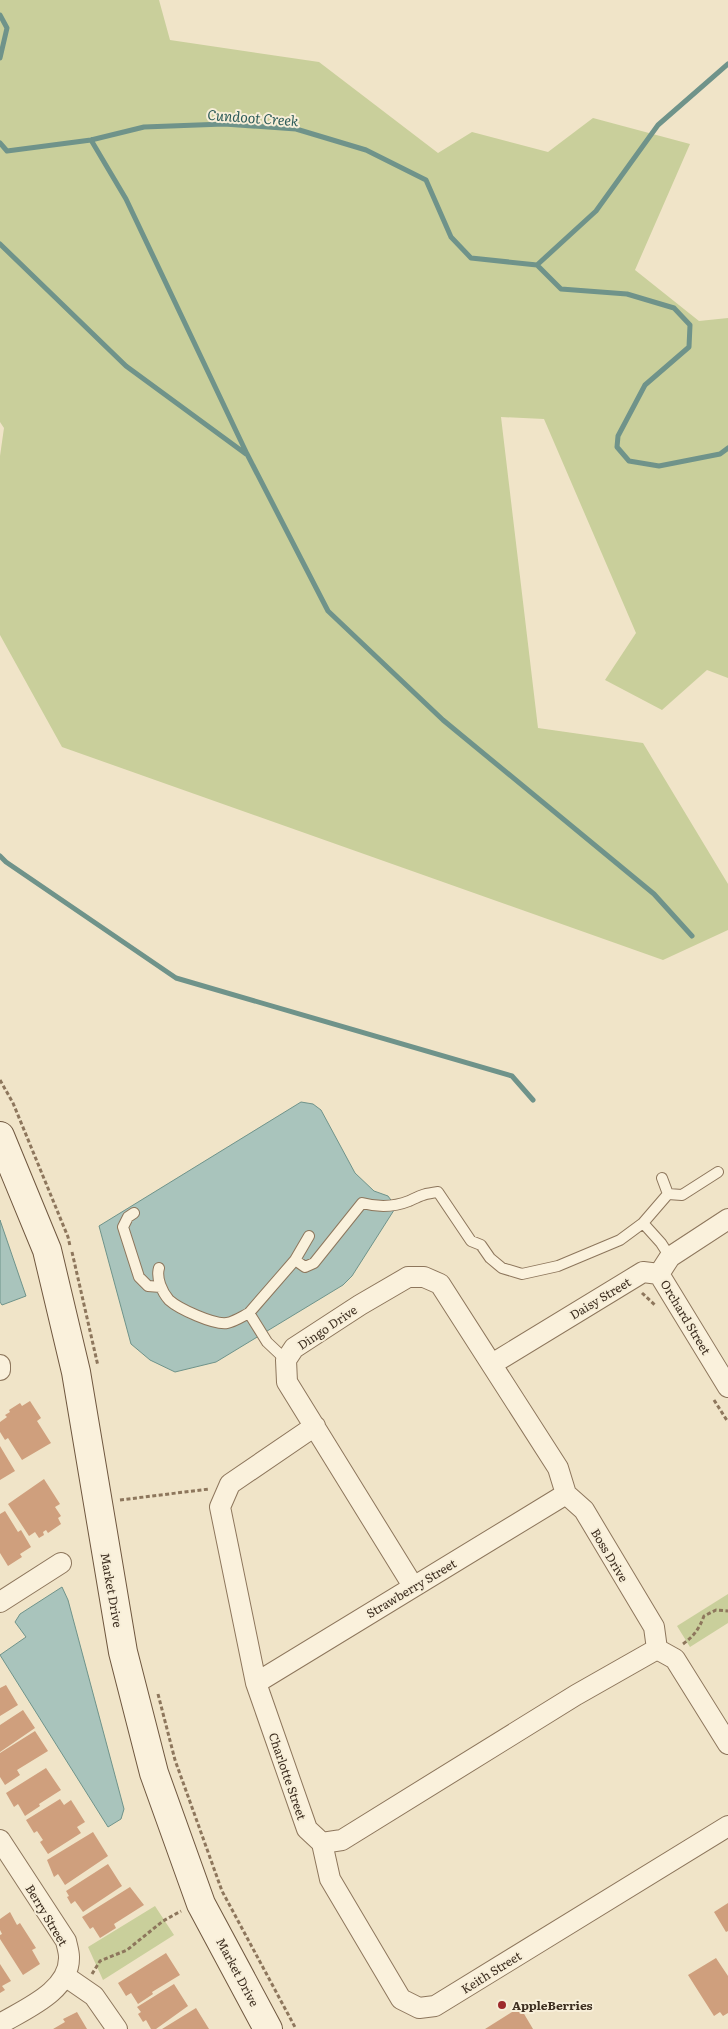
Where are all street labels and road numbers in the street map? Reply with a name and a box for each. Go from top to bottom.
street label: Daisy Street [566,1273,634,1323]
street label: Orchard Street [657,1276,716,1358]
street label: Dingo Drive [294,1300,360,1354]
street label: Boss Drive [587,1525,633,1585]
street label: Market Drive [97,1551,127,1629]
street label: Strawberry Street [363,1554,460,1622]
street label: Charlotte Street [265,1730,311,1822]
street label: Berry Street [22,1881,73,1949]
street label: Market Drive [212,1934,264,2010]
street label: Keith Street [457,1946,525,1998]

